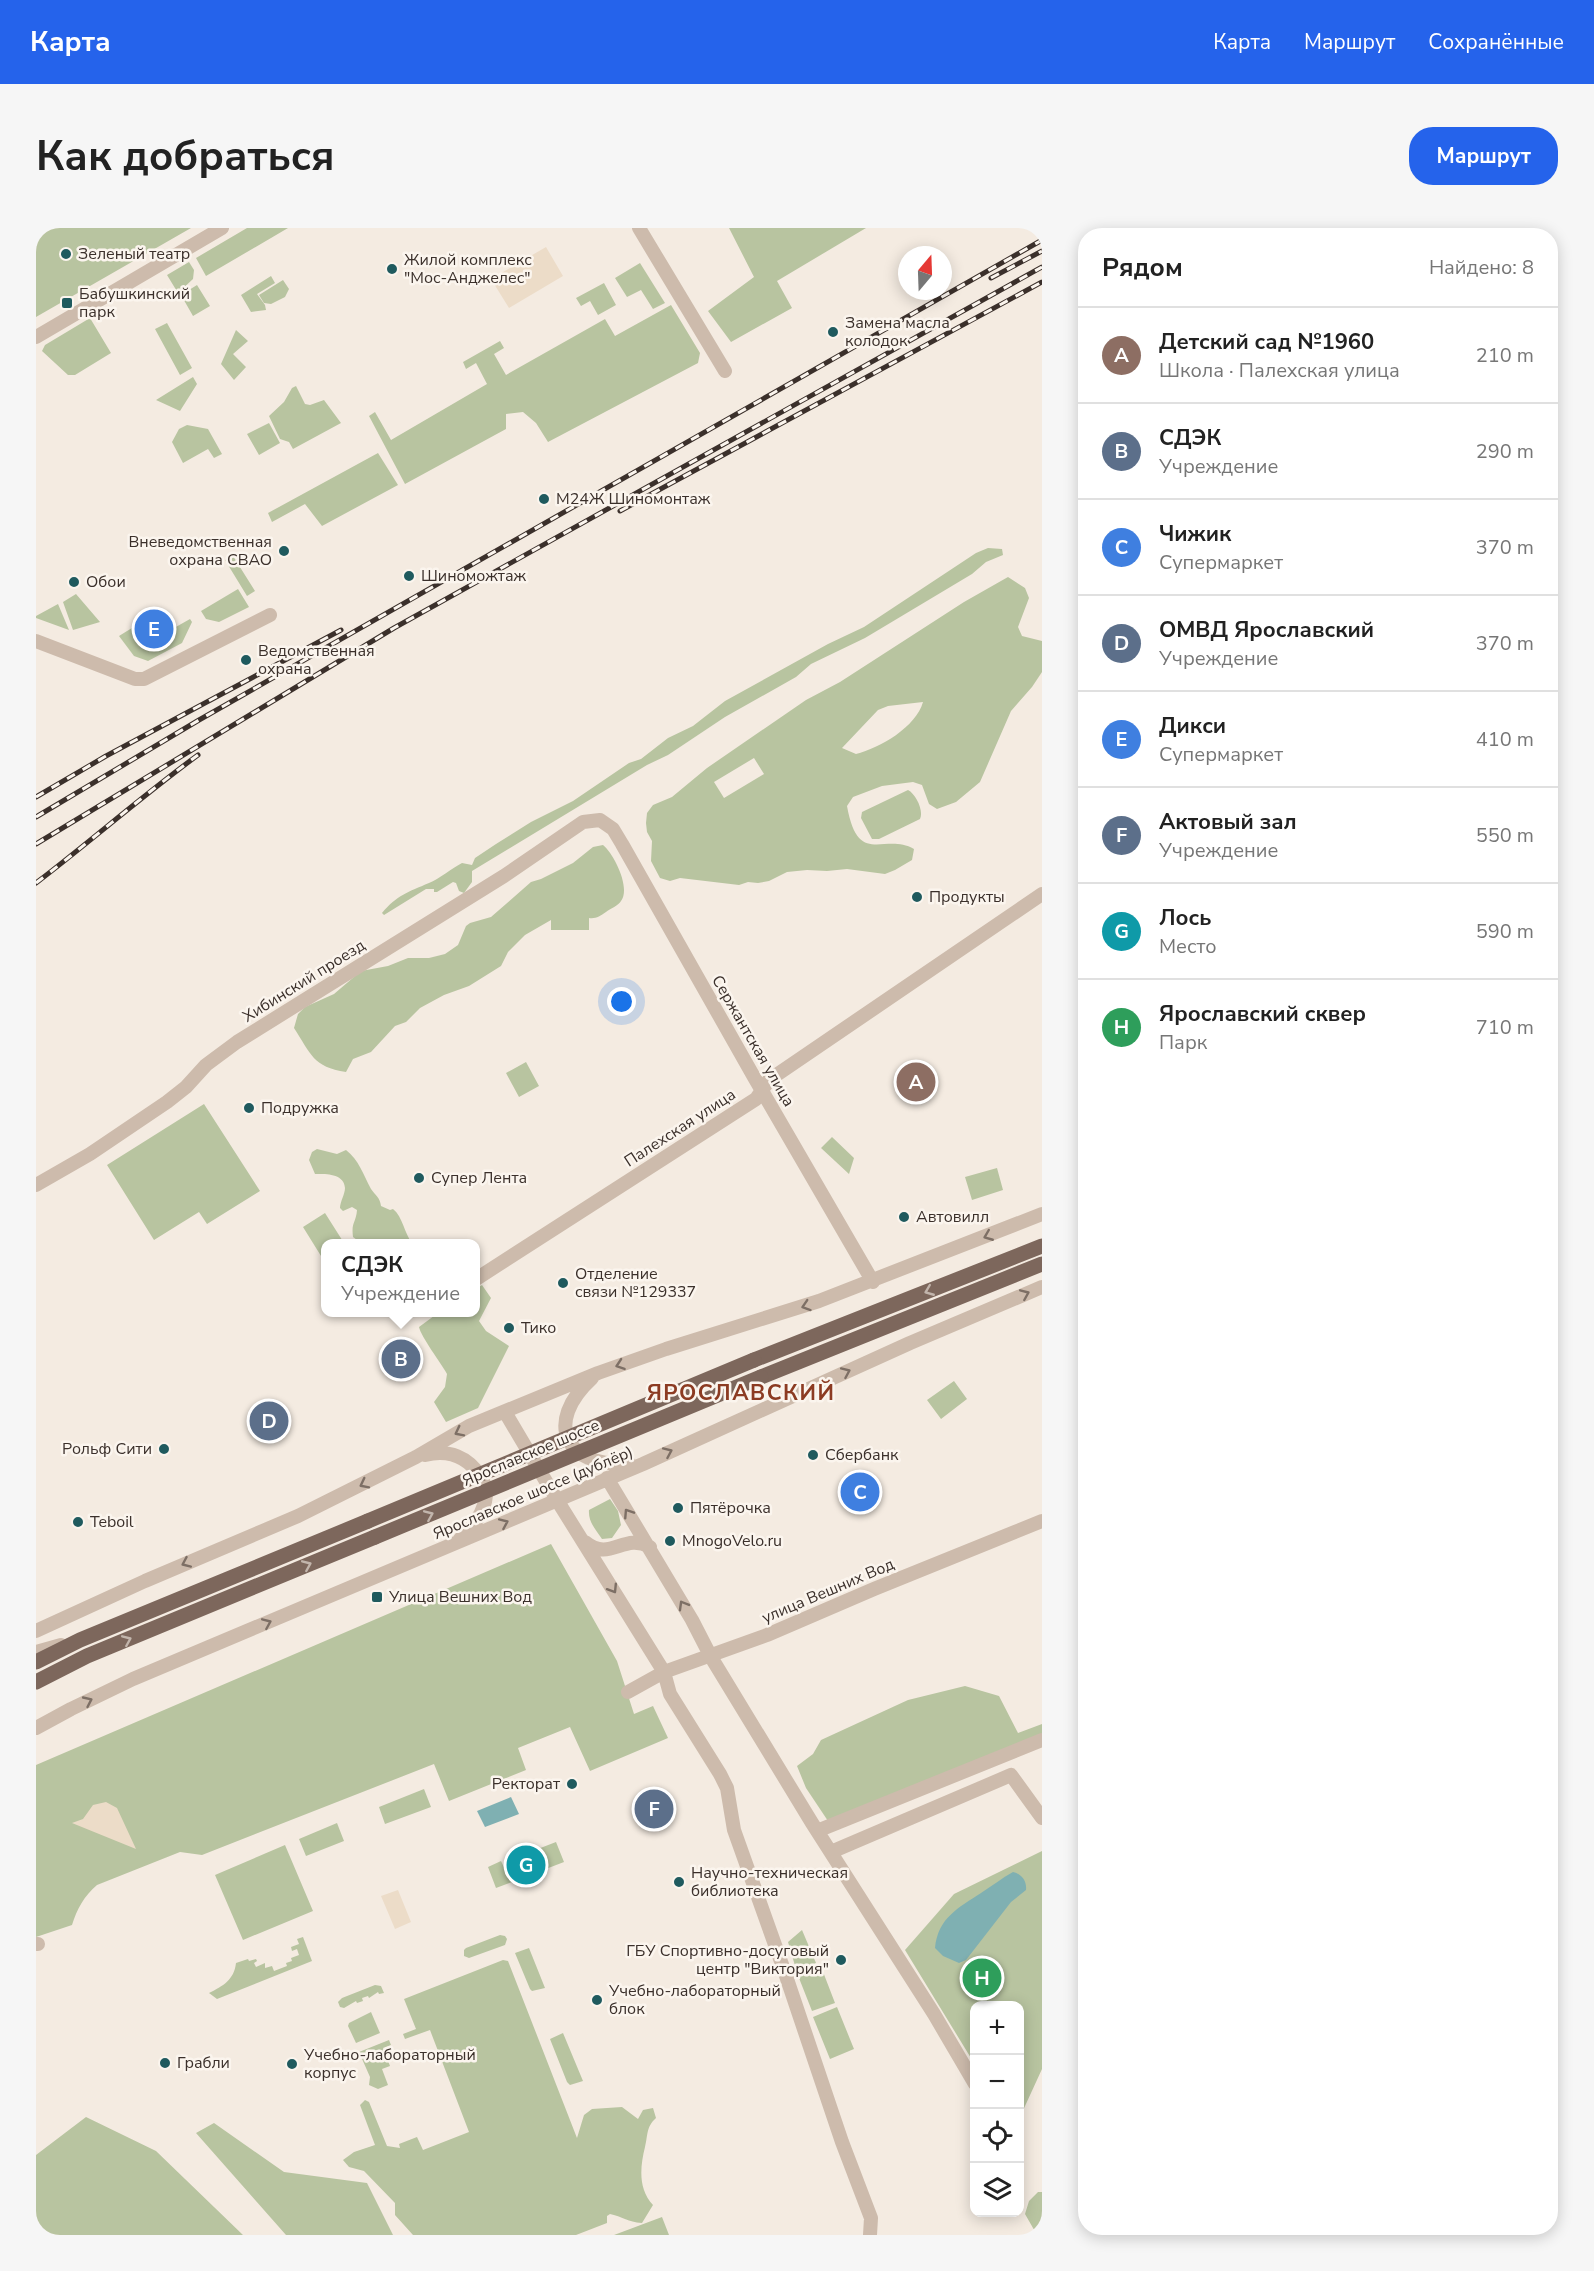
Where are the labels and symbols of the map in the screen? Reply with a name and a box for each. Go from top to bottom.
place label: Зеленый театр [78,243,190,265]
north arrow [898,246,952,300]
marker: Зеленый театр [59,247,73,261]
place label: Жилой комплекс "Мос-Анджелес" [404,249,532,289]
marker: Жилой комплекс "Мос-Анджелес" [385,262,399,276]
place label: Бабушкинский парк [79,283,190,323]
marker: Бабушкинский парк [60,296,74,310]
place label: Замена масла колодок [845,312,950,352]
marker: Замена масла колодок [826,325,840,339]
place label: М24Ж Шиномонтаж [556,488,711,510]
marker: М24Ж Шиномонтаж [537,492,551,506]
place label: Вневедомственная охрана СВАО [128,531,272,571]
marker: Вневедомственная охрана СВАО [277,544,291,558]
place label: Шиноможтаж [421,565,527,587]
marker: Шиноможтаж [402,569,416,583]
place label: Обои [86,571,126,593]
marker: Обои [67,575,81,589]
pin: E [134,606,174,652]
place label: Ведомственная охрана [258,640,375,680]
marker: Ведомственная охрана [239,653,253,667]
place label: Продукты [929,886,1005,908]
marker: Продукты [910,890,924,904]
street label: Хибинский проезд [239,934,370,1028]
street label: Сержантская улица [706,971,800,1111]
your location [607,987,636,1016]
pin: A [896,1060,936,1104]
street label: Палехская улица [620,1084,740,1172]
place label: Подружка [261,1097,339,1119]
marker: Подружка [242,1101,256,1115]
place label: Супер Лента [431,1167,527,1189]
marker: Супер Лента [412,1171,426,1185]
place label: Автовилл [916,1206,989,1228]
marker: Автовилл [897,1210,911,1224]
one-way arrow [983,1229,994,1241]
place label: Отделение связи №129337 [575,1263,696,1303]
marker: Отделение связи №129337 [556,1276,570,1290]
one-way arrow [924,1284,935,1296]
one-way arrow [1019,1289,1030,1301]
one-way arrow [801,1298,812,1311]
place label: Тико [521,1317,556,1339]
marker: Тико [502,1321,516,1335]
pin: B [382,1336,421,1382]
one-way arrow [615,1358,626,1370]
one-way arrow [840,1367,851,1379]
district label: ЯРОСЛАВСКИЙ [647,1378,835,1408]
pin: D [250,1398,288,1444]
street label: Ярославское шоссе [459,1414,603,1492]
one-way arrow [454,1424,465,1436]
place label: Рольф Сити [62,1438,152,1460]
street label: Ярославское шоссе (дублёр) [430,1441,636,1545]
marker: Рольф Сити [157,1442,171,1456]
place label: Сбербанк [825,1444,899,1466]
one-way arrow [662,1447,673,1459]
marker: Сбербанк [806,1448,820,1462]
pin: C [840,1470,880,1514]
one-way arrow [360,1476,371,1488]
place label: Пятёрочка [690,1497,771,1519]
marker: Пятёрочка [671,1501,685,1515]
one-way arrow [623,1509,635,1519]
one-way arrow [422,1510,433,1522]
place label: Teboil [90,1511,134,1533]
marker: Teboil [71,1515,85,1529]
one-way arrow [498,1518,509,1530]
place label: MnogoVelo.ru [682,1530,782,1552]
marker: MnogoVelo.ru [663,1534,677,1548]
street label: улица Вешних Вод [758,1553,898,1629]
one-way arrow [182,1555,193,1567]
one-way arrow [301,1560,312,1572]
one-way arrow [605,1583,616,1594]
place label: Улица Вешних Вод [388,1586,532,1608]
marker: Улица Вешних Вод [370,1590,384,1604]
one-way arrow [679,1601,691,1611]
one-way arrow [260,1618,271,1630]
one-way arrow [121,1635,132,1647]
one-way arrow [81,1696,92,1708]
place label: Ректорат [492,1773,561,1795]
marker: Ректорат [565,1777,579,1791]
pin: F [634,1786,674,1832]
pin: G [506,1842,546,1888]
place label: Научно-техническая библиотека [691,1862,848,1902]
marker: Научно-техническая библиотека [672,1875,686,1889]
place label: ГБУ Спортивно-досуговый центр "Виктория" [626,1940,829,1980]
marker: ГБУ Спортивно-досуговый центр "Виктория" [834,1953,848,1967]
pin: H [962,1956,1002,2000]
place label: Учебно-лабораторный блок [608,1980,781,2020]
marker: Учебно-лабораторный блок [590,1993,604,2007]
place label: Учебно-лабораторный корпус [303,2044,476,2084]
place label: Грабли [177,2052,230,2074]
marker: Грабли [158,2056,172,2070]
marker: Учебно-лабораторный корпус [285,2057,299,2071]

